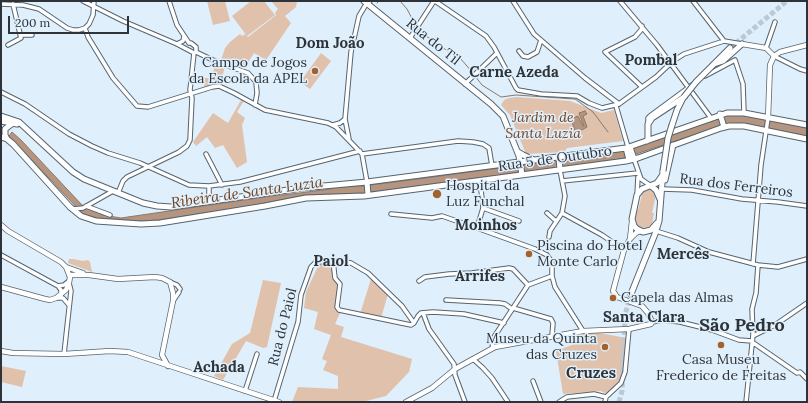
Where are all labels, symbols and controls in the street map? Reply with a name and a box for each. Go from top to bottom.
scale bar [10,8,131,34]
text: 200 m [15,15,50,30]
street label: Rua do Til [402,15,464,69]
district label: Dom João [296,35,364,53]
district label: Pombal [625,52,677,70]
place label: Campo de Jogos da Escola da APEL [189,55,307,88]
district label: Carne Azeda [469,64,559,82]
marker: Campo de Jogos da Escola da APEL [310,66,320,76]
park label: Jardim de Santa Luzia [505,110,581,142]
street label: Rua 5 de Outubro [497,143,613,175]
street label: Rua dos Ferreiros [678,171,794,201]
water label: Ribeira de Santa Luzia [170,173,324,213]
place label: Hospital da Luz Funchal [446,178,525,210]
marker: Hospital da Luz Funchal [431,188,443,200]
district label: Moinhos [455,217,517,235]
place label: Piscina do Hotel Monte Carlo [537,238,643,270]
district label: Mercês [657,246,709,264]
marker: Piscina do Hotel Monte Carlo [524,249,534,259]
district label: Paiol [313,253,349,271]
district label: Arrifes [455,268,505,286]
street label: Rua do Paiol [265,286,301,368]
place label: Capela das Almas [621,290,733,306]
marker: Capela das Almas [608,293,618,303]
district label: Santa Clara [603,309,685,327]
district label: São Pedro [699,315,785,337]
place label: Museu da Quinta das Cruzes [486,331,597,364]
marker: Casa Museu Frederico de Freitas [716,340,726,350]
marker: Museu da Quinta das Cruzes [600,342,610,352]
place label: Casa Museu Frederico de Freitas [656,352,786,384]
district label: Achada [193,359,245,377]
district label: Cruzes [566,365,616,383]

